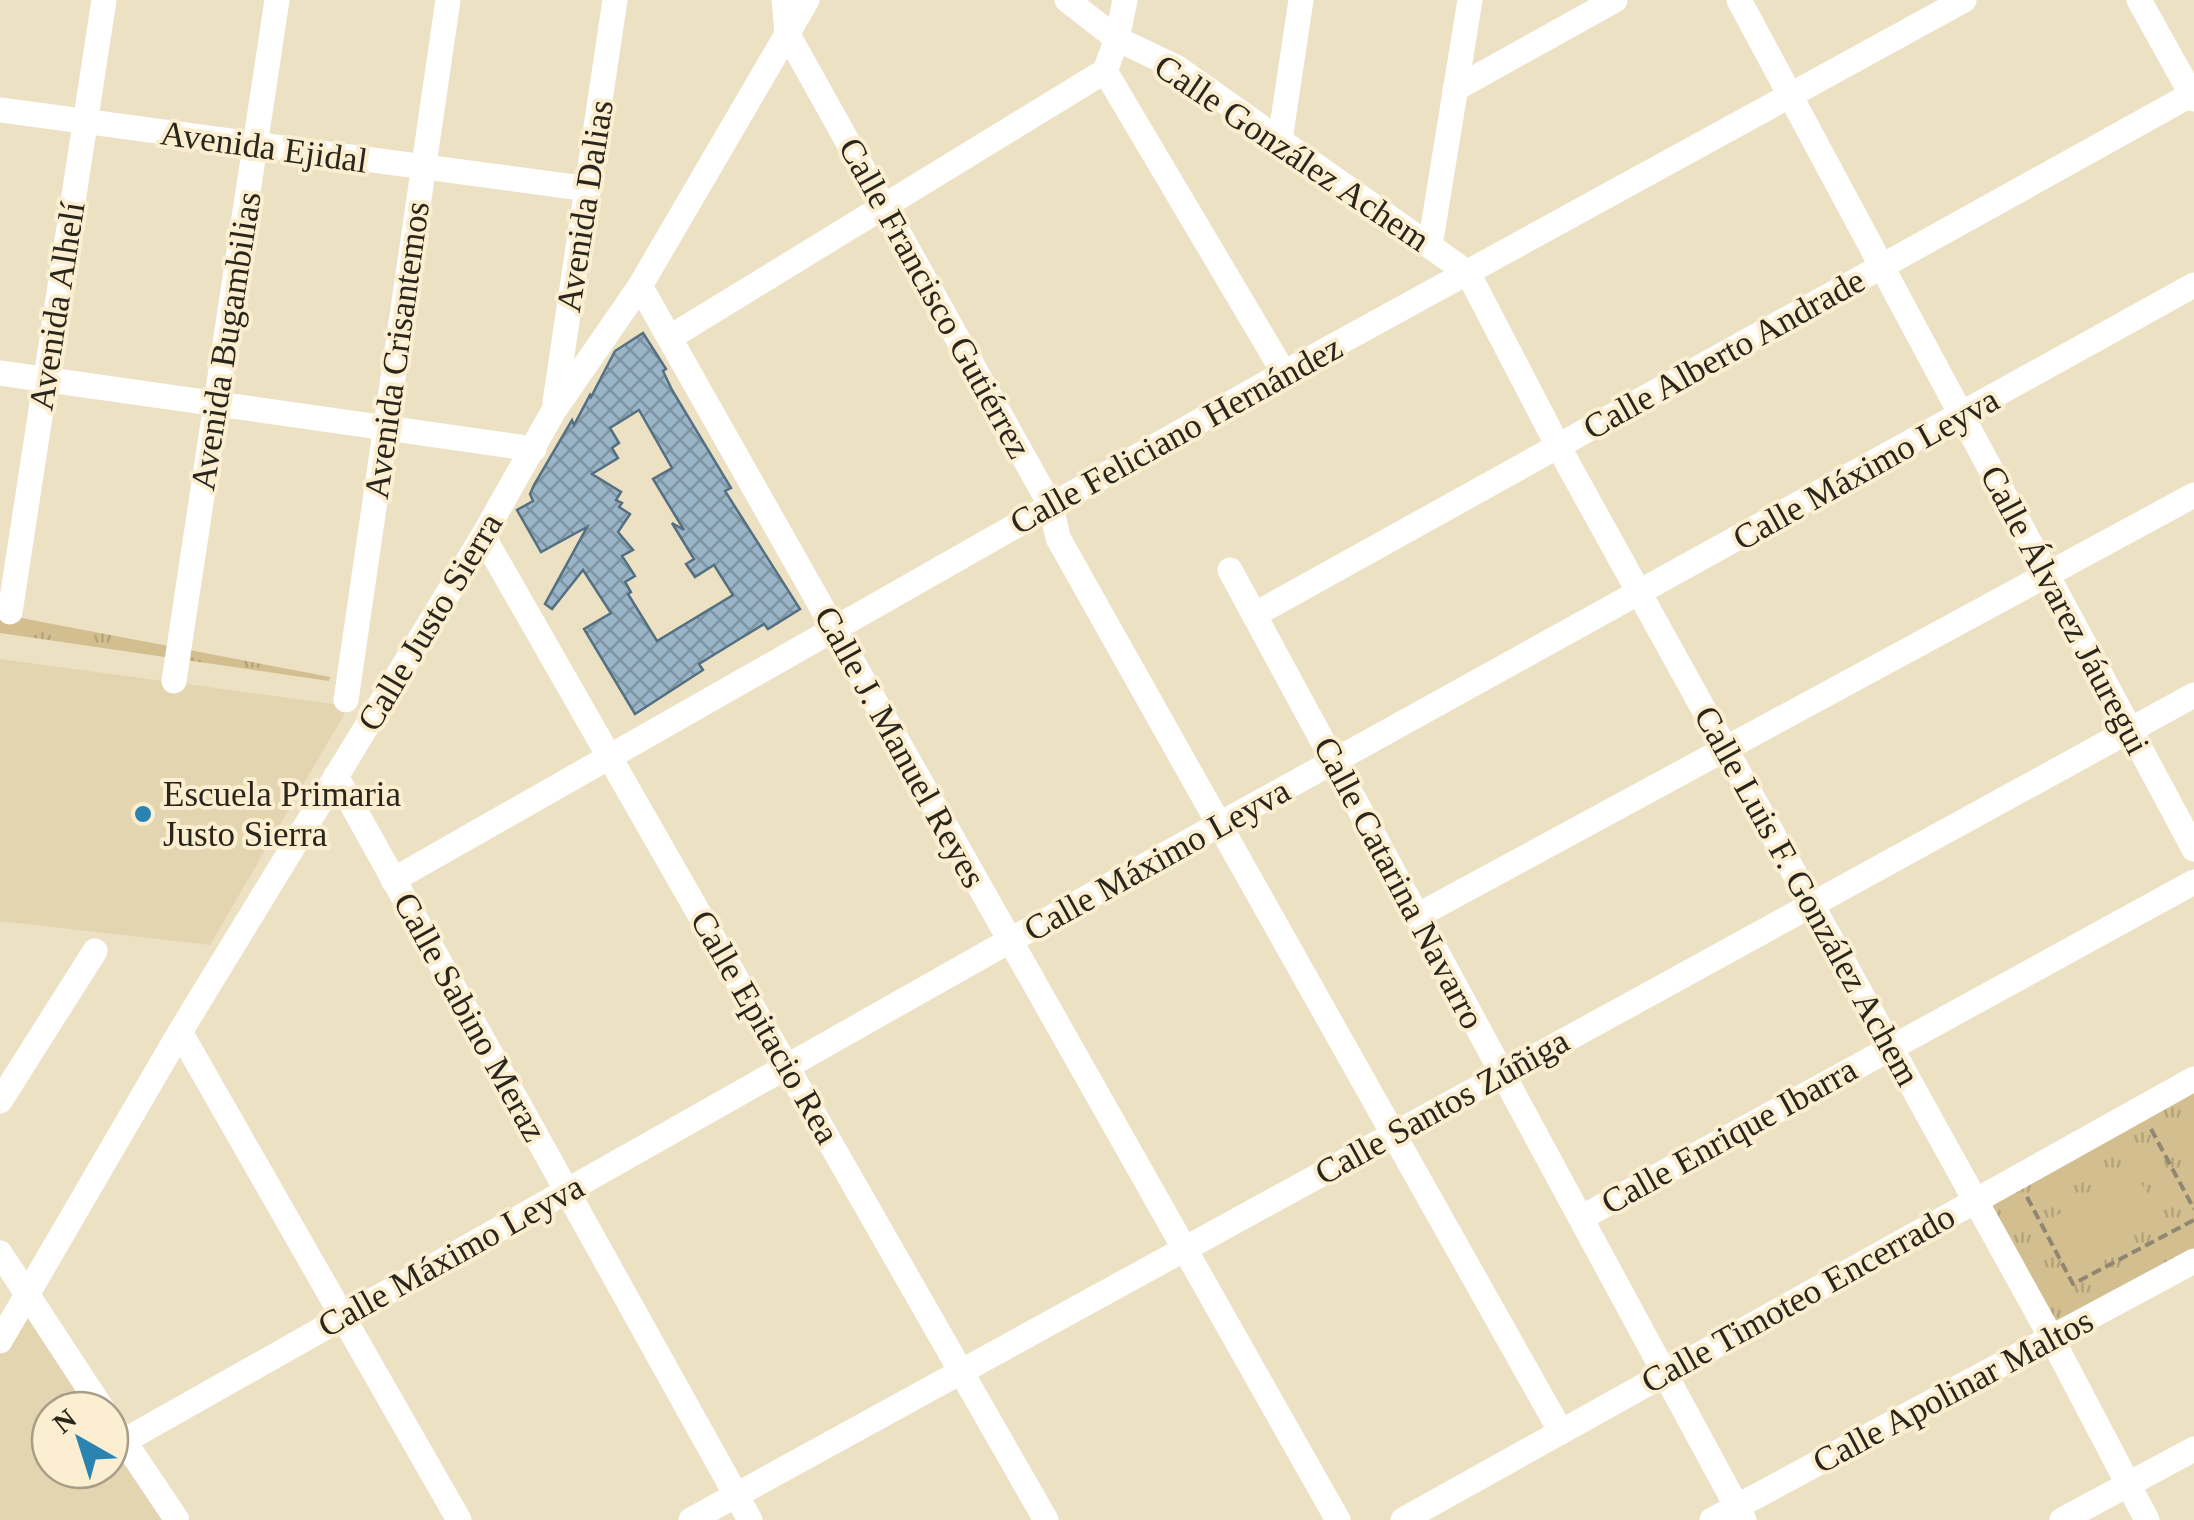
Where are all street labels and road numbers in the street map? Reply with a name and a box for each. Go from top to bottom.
street label: Calle González Achem [1147,47,1437,259]
street label: Avenida Dalias [549,97,621,315]
street label: Avenida Ejidal [158,113,370,181]
street label: Calle Francisco Gutiérrez [831,131,1039,465]
street label: Avenida Bugambilias [183,189,269,493]
street label: Avenida Alhelí [21,199,93,413]
street label: Avenida Crisantemos [357,199,437,501]
street label: Calle Alberto Andrade [1577,261,1871,447]
street label: Calle Feliciano Hernández [1003,327,1349,543]
street label: Calle Máximo Leyva [1726,380,2006,558]
street label: Calle Álvarez Jáuregui [1973,459,2158,761]
street label: Calle Justo Sierra [350,506,511,738]
street label: Calle J. Manuel Reyes [807,600,993,894]
street label: Calle Luis F. González Achem [1686,699,1928,1093]
street label: Calle Catarina Navarro [1306,731,1492,1035]
street label: Calle Máximo Leyva [1017,771,1297,949]
street label: Calle Sabino Meraz [386,886,554,1148]
street label: Calle Epitacio Rea [683,904,848,1151]
street label: Calle Santos Zúñiga [1308,1021,1576,1193]
street label: Calle Enrique Ibarra [1595,1049,1864,1222]
street label: Calle Máximo Leyva [311,1167,591,1345]
street label: Calle Timoteo Encerrado [1635,1197,1961,1401]
street label: Calle Apolinar Maltos [1807,1301,2099,1481]

